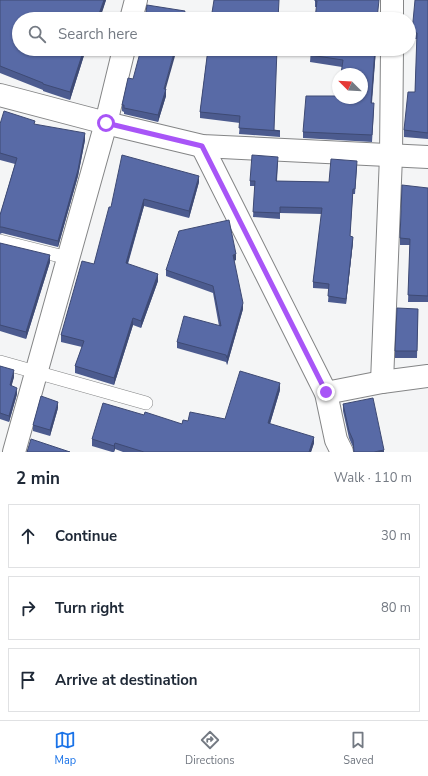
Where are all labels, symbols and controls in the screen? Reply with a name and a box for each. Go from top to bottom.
search box [12,12,416,56]
icon: search [26,23,48,45]
text: Search here [58,24,138,44]
north arrow [332,68,368,104]
route start [97,114,115,132]
route end [317,383,335,401]
text: 2 min [16,467,60,490]
text: Walk · 110 m [334,469,412,487]
icon: ahead [17,525,39,547]
text: Continue [55,526,117,546]
text: 30 m [381,527,411,545]
icon: right [17,597,39,619]
text: Turn right [55,598,124,618]
text: 80 m [381,599,411,617]
icon: arrive [17,669,39,691]
text: Arrive at destination [55,670,198,690]
tab: Map [54,729,76,768]
tab: Directions [185,729,235,768]
tab: Saved [343,729,374,768]

